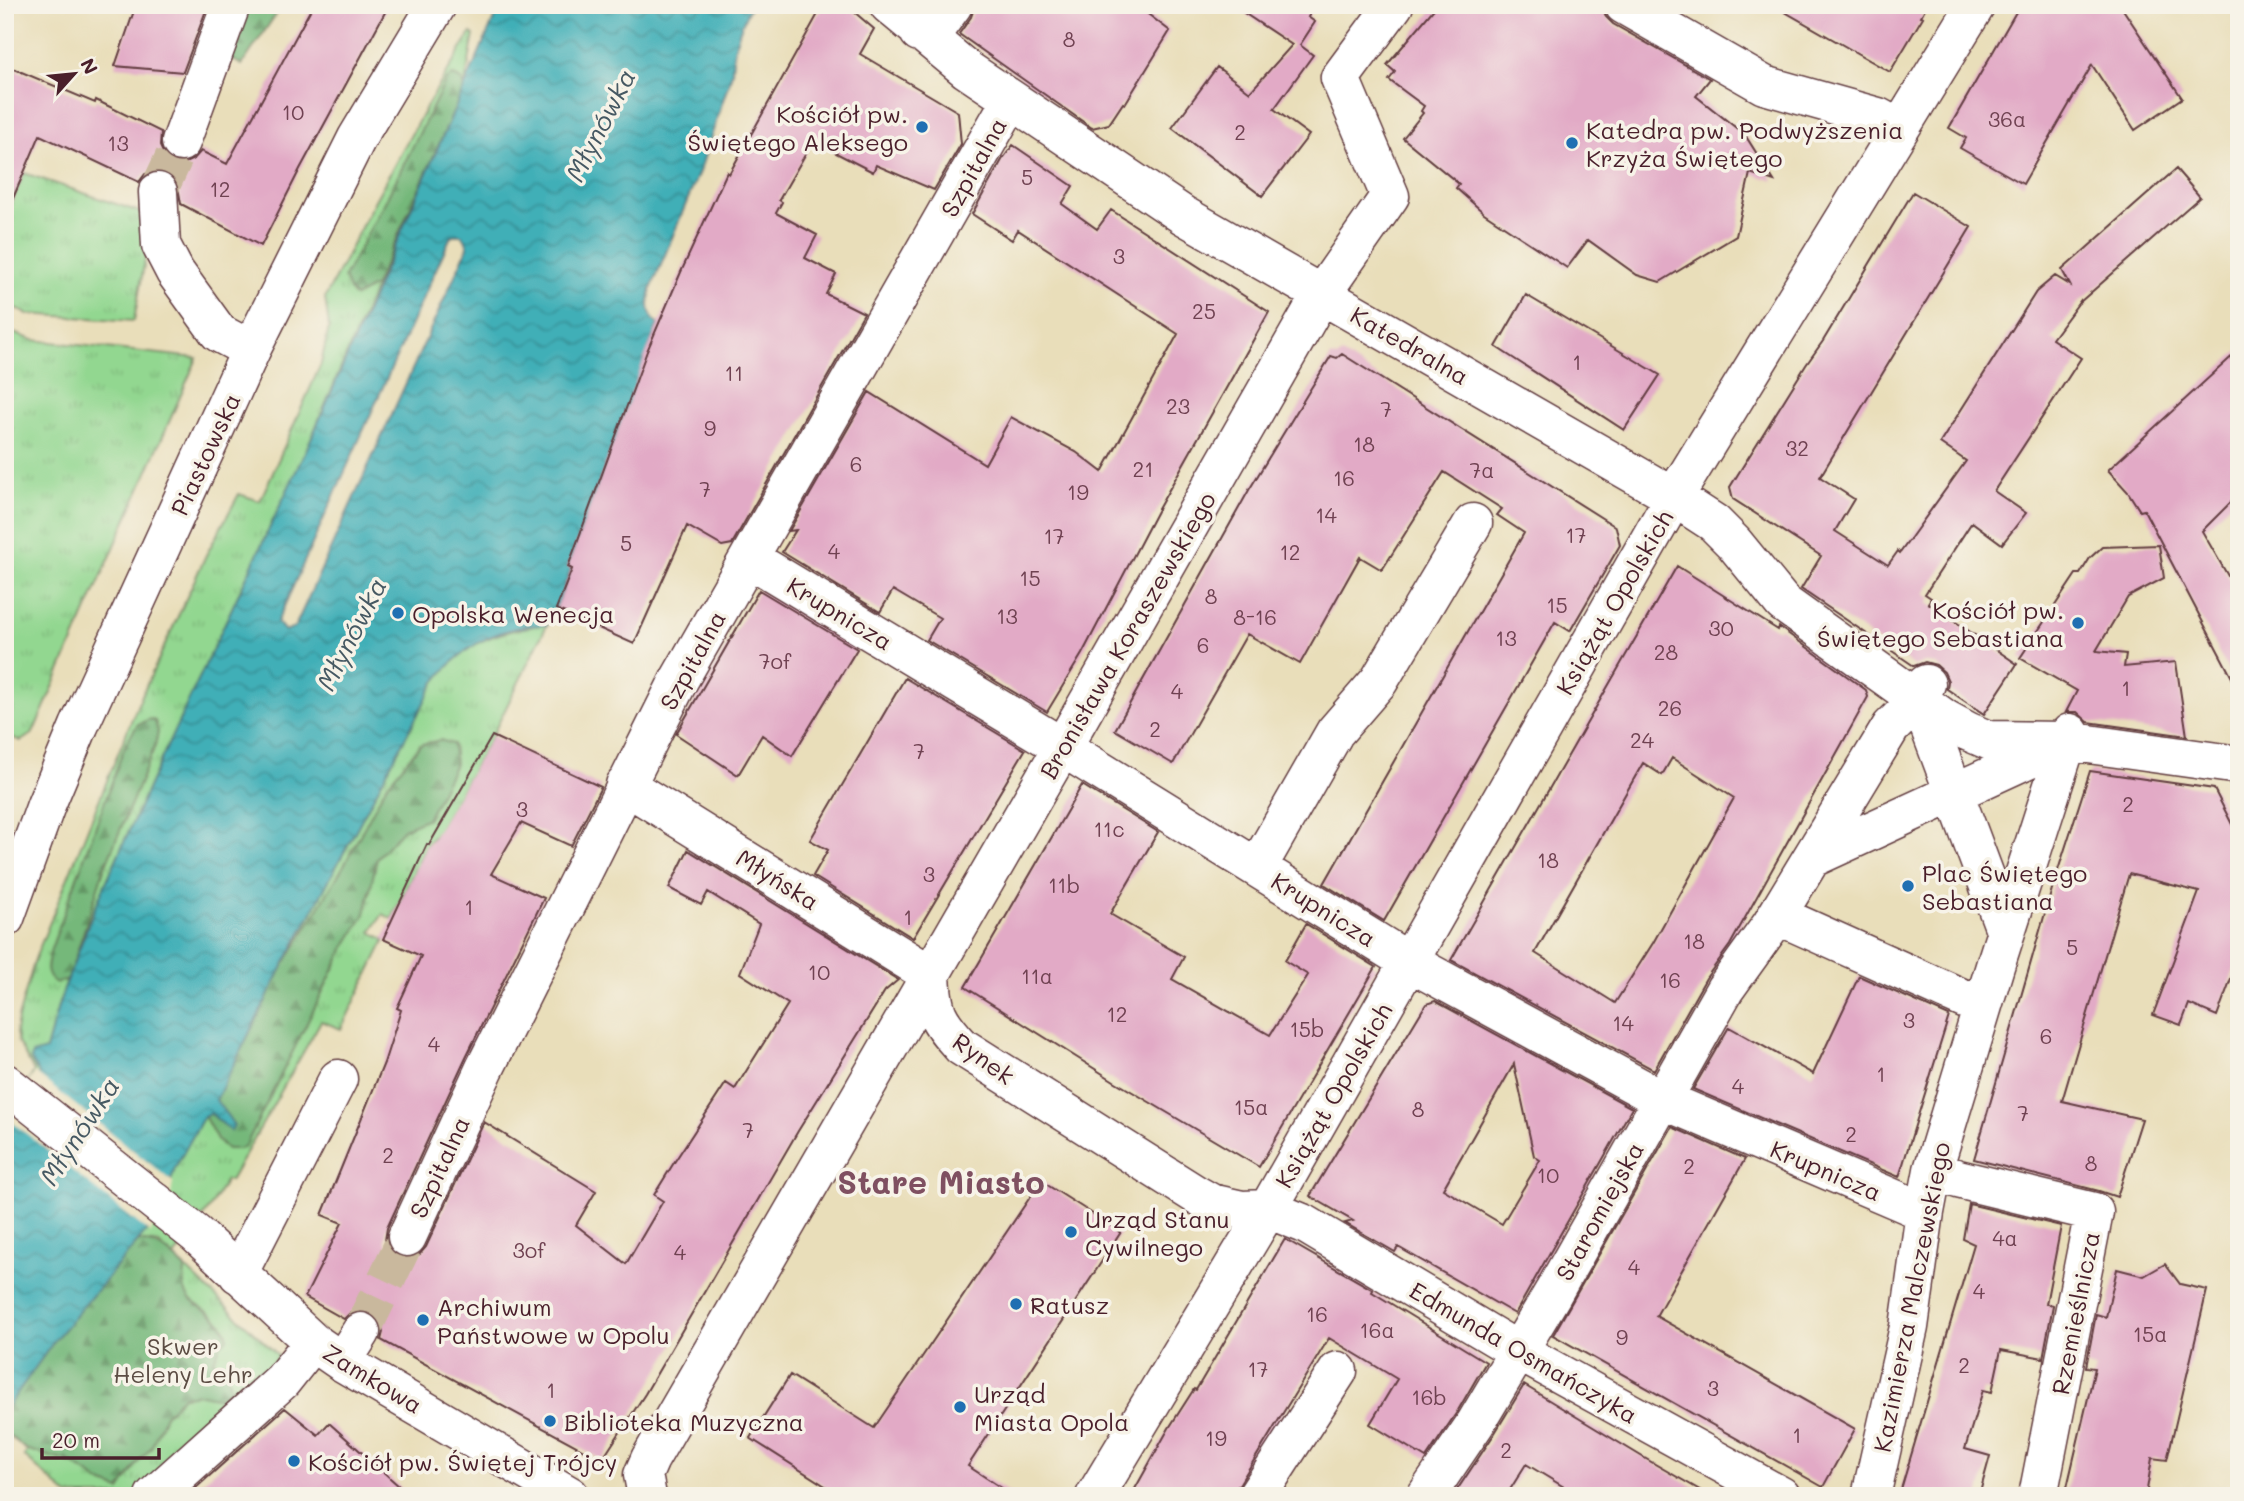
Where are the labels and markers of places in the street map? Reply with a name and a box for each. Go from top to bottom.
place label: Kościół pw. Świętego Aleksego [688,98,908,157]
place label: Katedra pw. Podwyższenia Krzyża Świętego [1586,114,1903,173]
marker: Kościół pw. Świętego Aleksego [914,119,930,135]
marker: Katedra pw. Podwyższenia Krzyża Świętego [1564,135,1580,151]
place label: Kościół pw. Świętego Sebastiana [1817,594,2064,653]
place label: Opolska Wenecja [412,598,614,629]
marker: Opolska Wenecja [390,605,406,621]
marker: Kościół pw. Świętego Sebastiana [2070,615,2086,631]
place label: Plac Świętego Sebastiana [1922,857,2087,916]
marker: Plac Świętego Sebastiana [1900,878,1916,894]
place label: Urząd Stanu Cywilnego [1085,1203,1230,1262]
marker: Urząd Stanu Cywilnego [1063,1224,1079,1240]
place label: Ratusz [1030,1289,1109,1320]
place label: Archiwum Państwowe w Opolu [437,1291,670,1350]
marker: Ratusz [1008,1296,1024,1312]
marker: Archiwum Państwowe w Opolu [415,1312,431,1328]
place label: Urząd Miasta Opola [974,1378,1129,1437]
marker: Urząd Miasta Opola [952,1399,968,1415]
place label: Biblioteka Muzyczna [564,1406,804,1437]
marker: Biblioteka Muzyczna [542,1413,558,1429]
place label: Kościół pw. Świętej Trójcy [308,1446,617,1477]
marker: Kościół pw. Świętej Trójcy [286,1453,302,1469]

